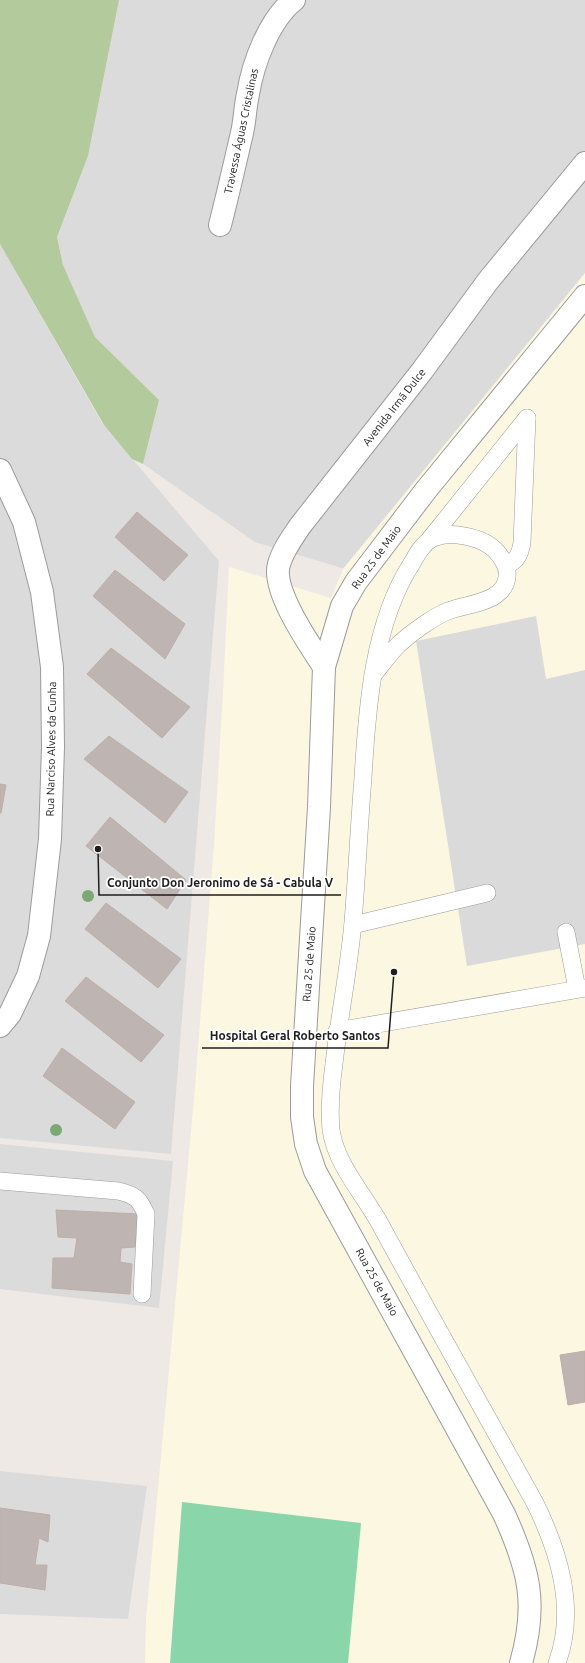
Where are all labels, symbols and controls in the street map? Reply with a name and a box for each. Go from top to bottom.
street label: Travessa Águas Cristalinas [221,67,260,195]
street label: Avenida Irmã Dulce [360,366,428,448]
street label: Rua 25 de Maio [349,523,403,591]
street label: Rua Narciso Alves da Cunha [44,681,58,817]
callout: Conjunto Don Jeronimo de Sá - Cabula V [99,871,341,895]
text: Conjunto Don Jeronimo de Sá - Cabula V [107,876,334,889]
street label: Rua 25 de Maio [300,926,318,1002]
callout: Hospital Geral Roberto Santos [202,1024,388,1048]
text: Hospital Geral Roberto Santos [210,1029,381,1042]
street label: Rua 25 de Maio [353,1246,401,1318]

